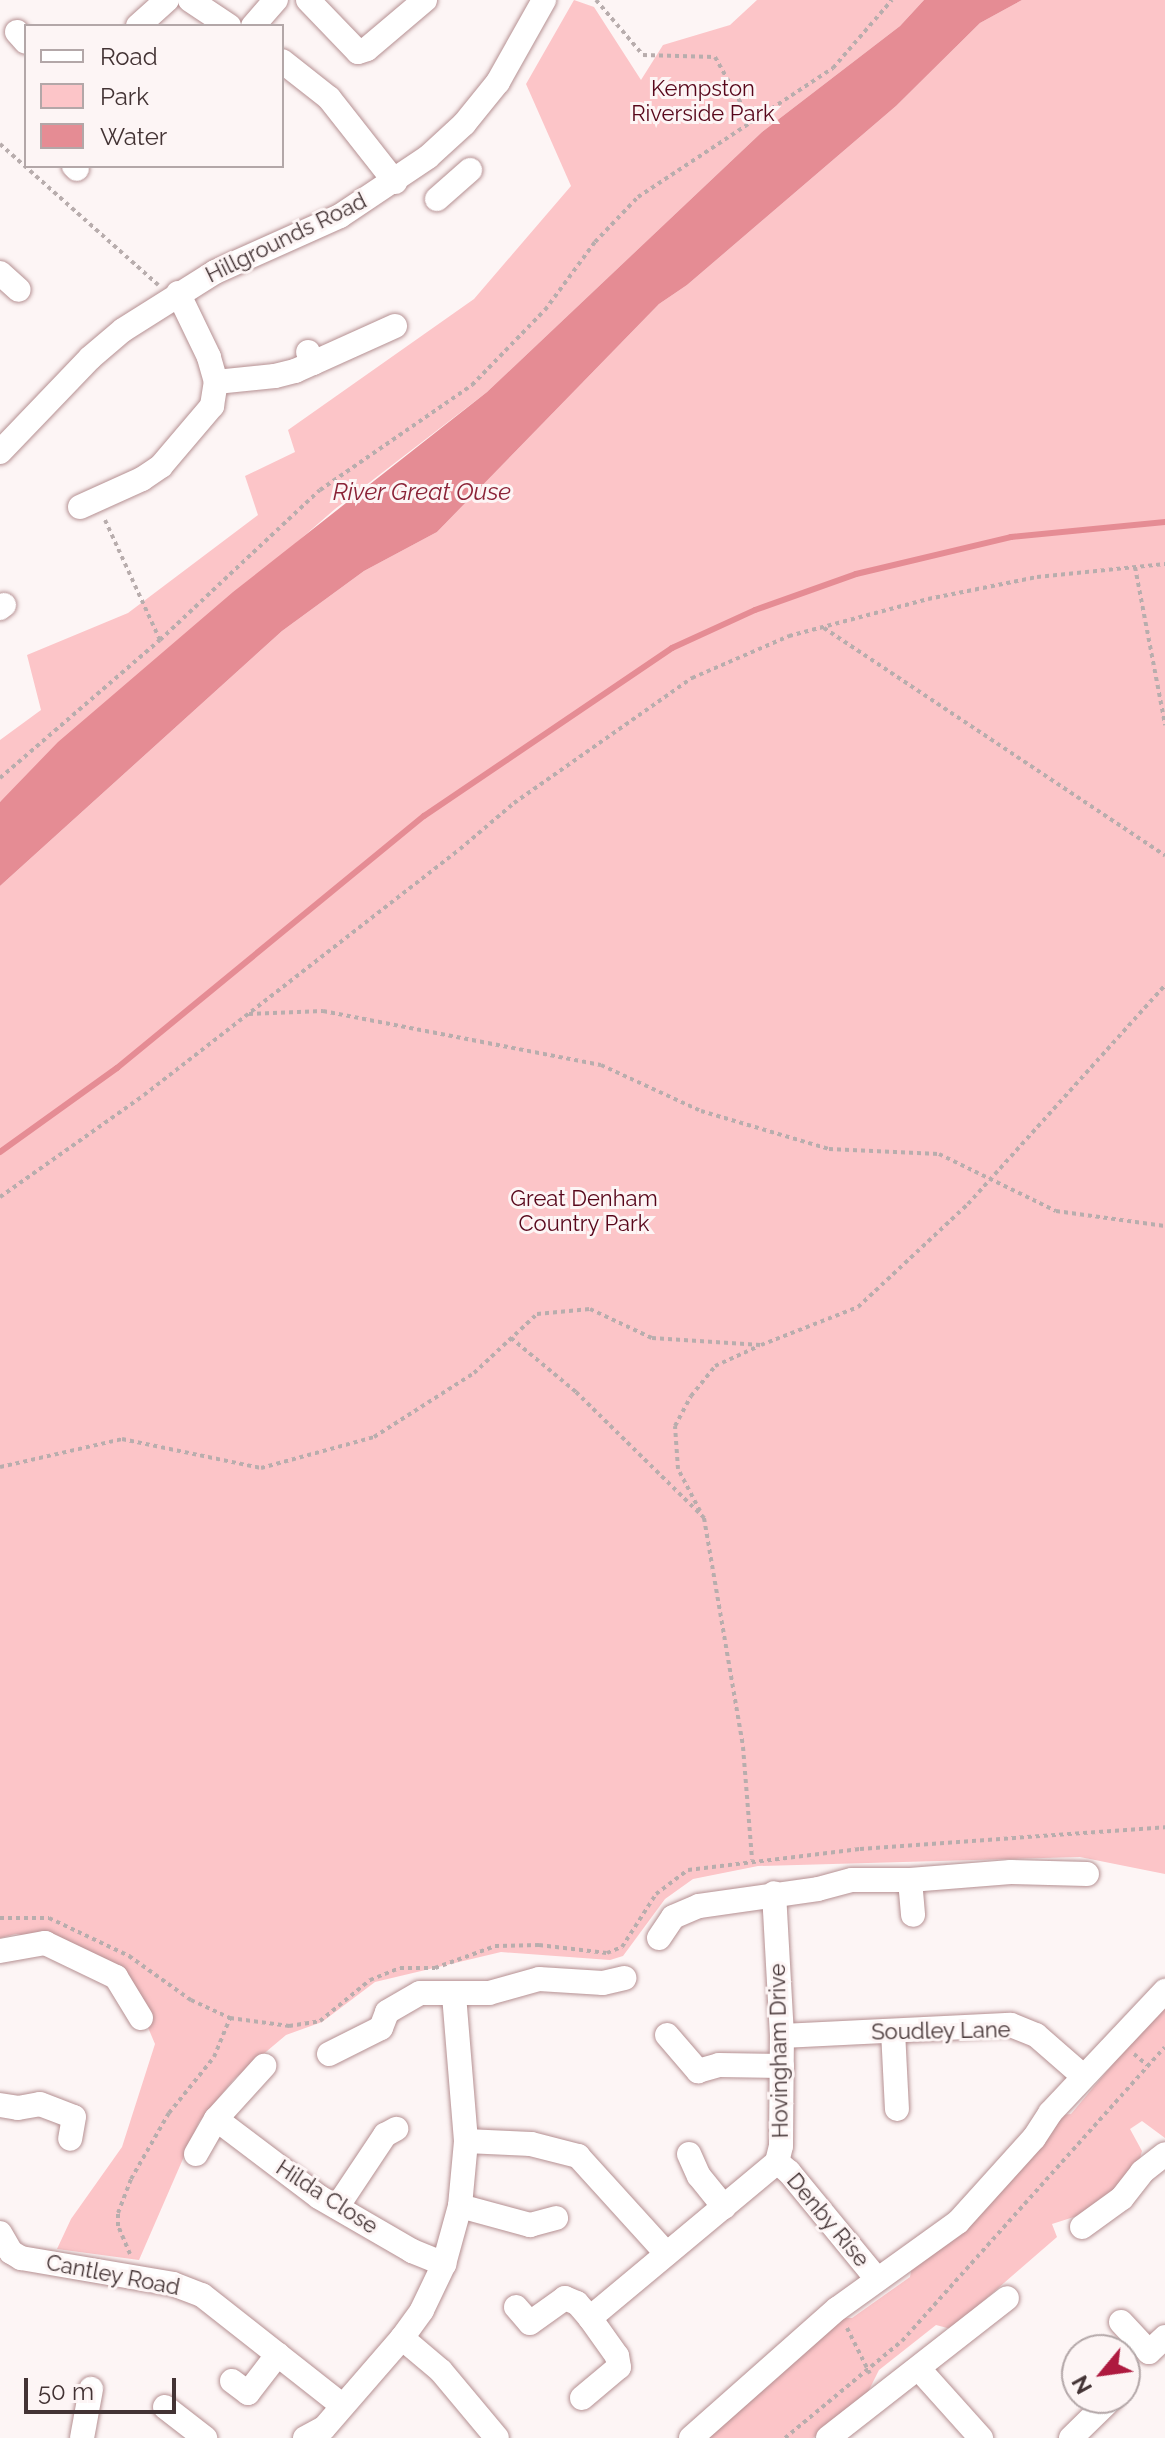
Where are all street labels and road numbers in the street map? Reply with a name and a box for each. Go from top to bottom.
street label: Hillgrounds Road [201,188,371,288]
street label: Hovingham Drive [764,1963,794,2139]
street label: Soudley Lane [871,2017,1011,2045]
street label: Hilda Close [271,2154,383,2240]
street label: Denby Rise [781,2168,875,2272]
street label: Cantley Road [44,2249,182,2301]

